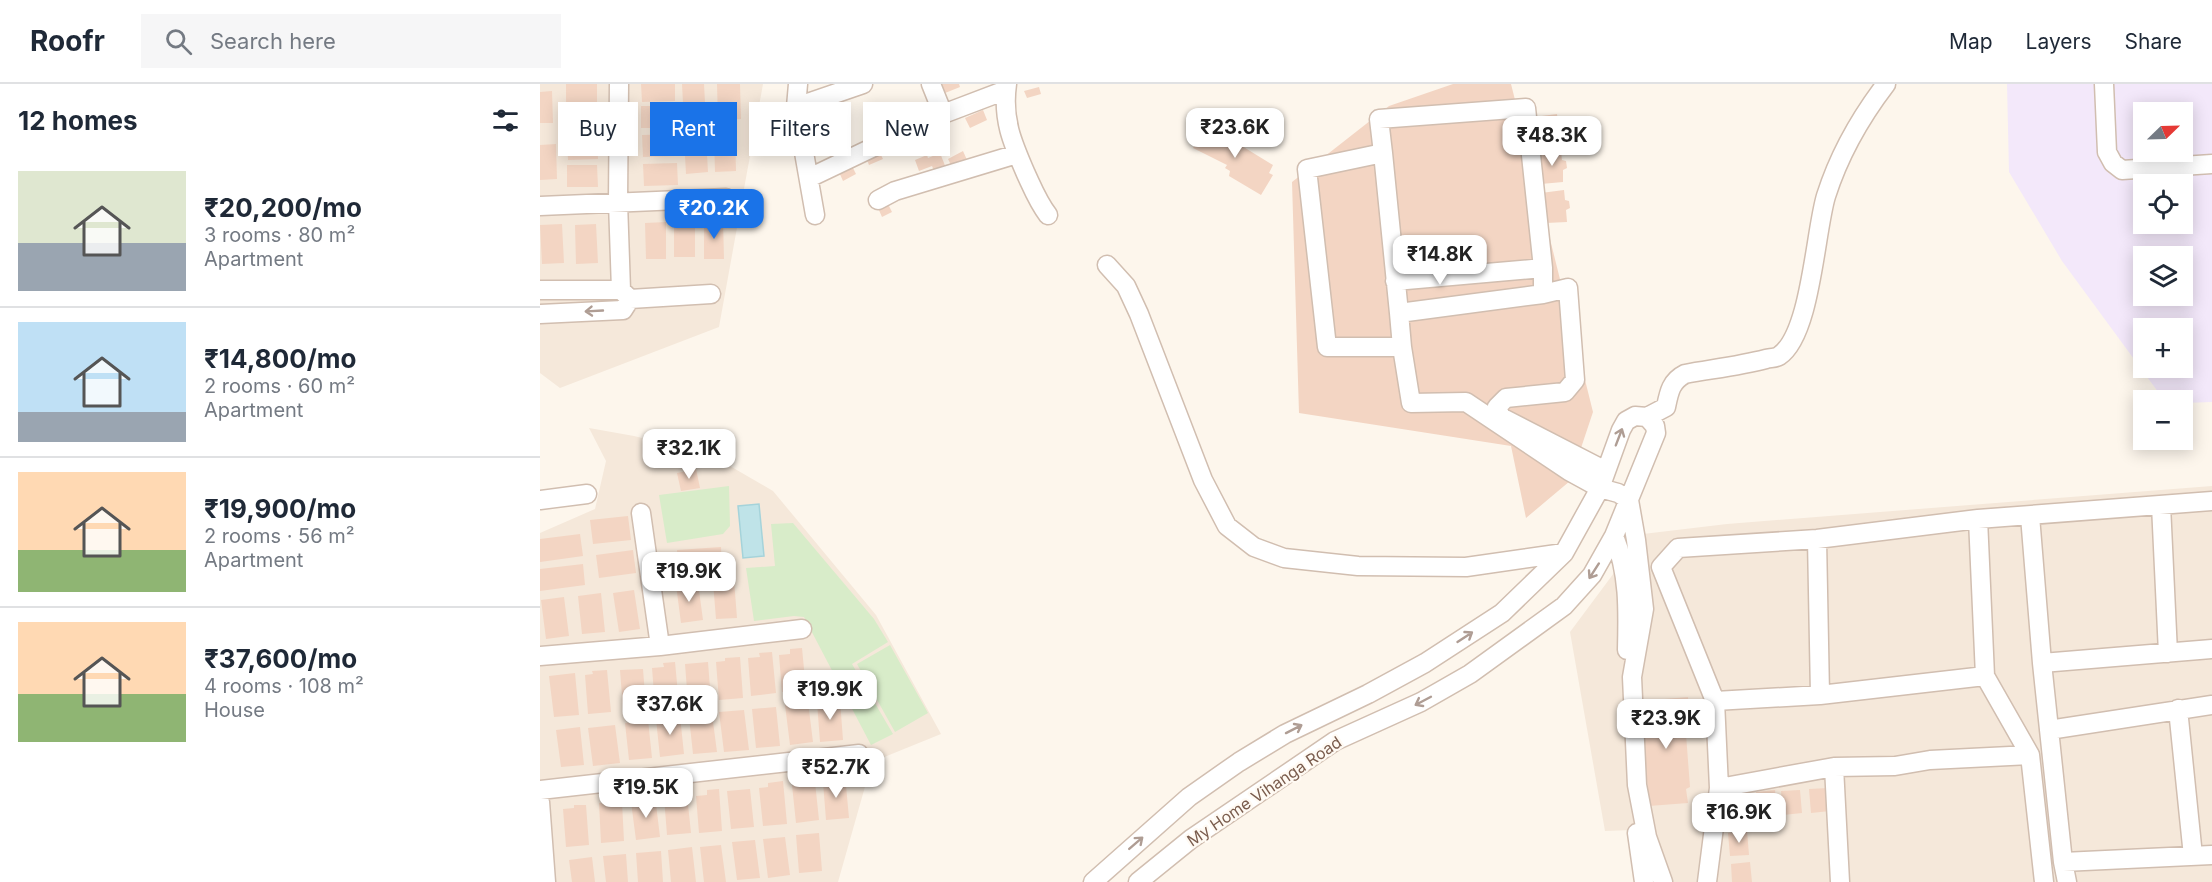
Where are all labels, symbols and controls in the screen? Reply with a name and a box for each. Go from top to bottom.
search box [141,14,561,68]
text: Roofr [30,24,105,58]
icon: search [162,25,195,58]
text: Search here [210,28,336,54]
text: Map [1949,29,1993,54]
text: Layers [2026,29,2092,54]
text: Share [2125,29,2182,54]
chip: Buy [558,102,638,156]
chip: Rent [650,102,737,156]
chip: Filters [749,102,851,156]
chip: New [863,102,950,156]
north arrow [2133,102,2193,162]
map controls [2133,102,2193,450]
icon: filters [489,104,522,137]
text: 12 homes [18,105,138,136]
pin: ₹23.6K [1186,108,1284,159]
text: ₹23.6K [1200,115,1270,139]
pin: ₹48.3K [1503,116,1601,167]
text: ₹48.3K [1516,123,1588,147]
button: locate [2133,174,2193,234]
pin: ₹20.2K [665,189,763,240]
text: ₹20,200/mo [204,192,362,223]
icon: home [66,195,138,267]
text: ₹20.2K [679,196,749,220]
text: 3 rooms · 80 m² [204,223,355,247]
pin: ₹14.8K [1391,235,1489,286]
text: ₹14.8K [1407,242,1473,266]
button: layers [2133,246,2193,306]
text: Apartment [204,247,303,271]
one-way arrow [585,306,605,317]
button: + [2133,318,2193,378]
text: ₹14,800/mo [204,343,356,374]
icon: home [66,346,138,418]
text: 2 rooms · 60 m² [204,374,355,398]
button: − [2133,390,2193,450]
text: Apartment [204,398,303,422]
pin: ₹32.1K [640,429,738,480]
one-way arrow [1614,429,1625,447]
text: ₹32.1K [657,436,721,460]
text: ₹19,900/mo [204,493,356,524]
icon: home [66,496,138,568]
text: 2 rooms · 56 m² [204,524,355,548]
text: Apartment [204,548,303,572]
pin: ₹19.9K [640,552,738,603]
text: ₹19.9K [656,559,722,583]
one-way arrow [1587,562,1599,579]
one-way arrow [1457,631,1473,643]
text: ₹37,600/mo [204,643,357,674]
icon: home [66,646,138,718]
pin: ₹19.9K [781,670,879,721]
text: 4 rooms · 108 m² [204,674,364,698]
text: ₹19.9K [797,677,863,701]
pin: ₹37.6K [621,685,719,736]
text: ₹37.6K [637,692,703,716]
one-way arrow [1415,695,1432,707]
text: House [204,698,265,722]
pin: ₹23.9K [1617,699,1715,750]
text: ₹23.9K [1631,706,1701,730]
one-way arrow [1285,723,1302,735]
street label: My Home Vihanga Road [1183,732,1345,850]
pin: ₹52.7K [787,748,885,799]
text: ₹52.7K [802,755,871,779]
pin: ₹19.5K [597,768,695,819]
text: ₹19.5K [613,775,679,799]
pin: ₹16.9K [1690,793,1788,844]
text: ₹16.9K [1706,800,1772,824]
one-way arrow [1129,836,1144,850]

